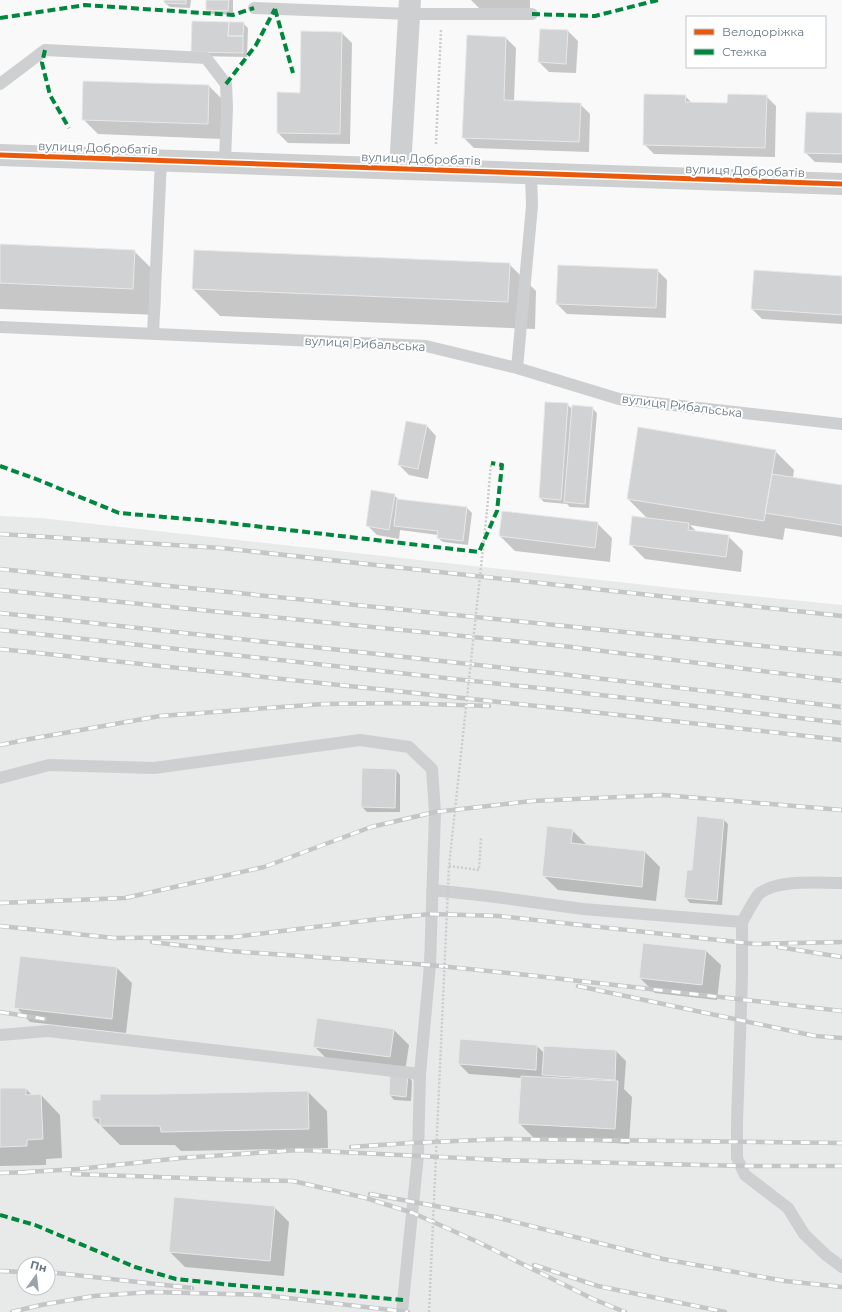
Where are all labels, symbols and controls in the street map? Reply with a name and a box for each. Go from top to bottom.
legend [686,16,826,68]
text: Велодоріжка [722,24,804,39]
text: Стежка [722,44,767,59]
street label: вулиця Добробатів [38,138,158,157]
street label: вулиця Добробатів [361,149,481,168]
street label: вулиця Добробатів [685,161,805,180]
street label: вулиця Рибальська [304,333,426,354]
street label: вулиця Рибальська [621,391,743,420]
north arrow [16,1256,56,1296]
text: Пн [29,1257,48,1275]

